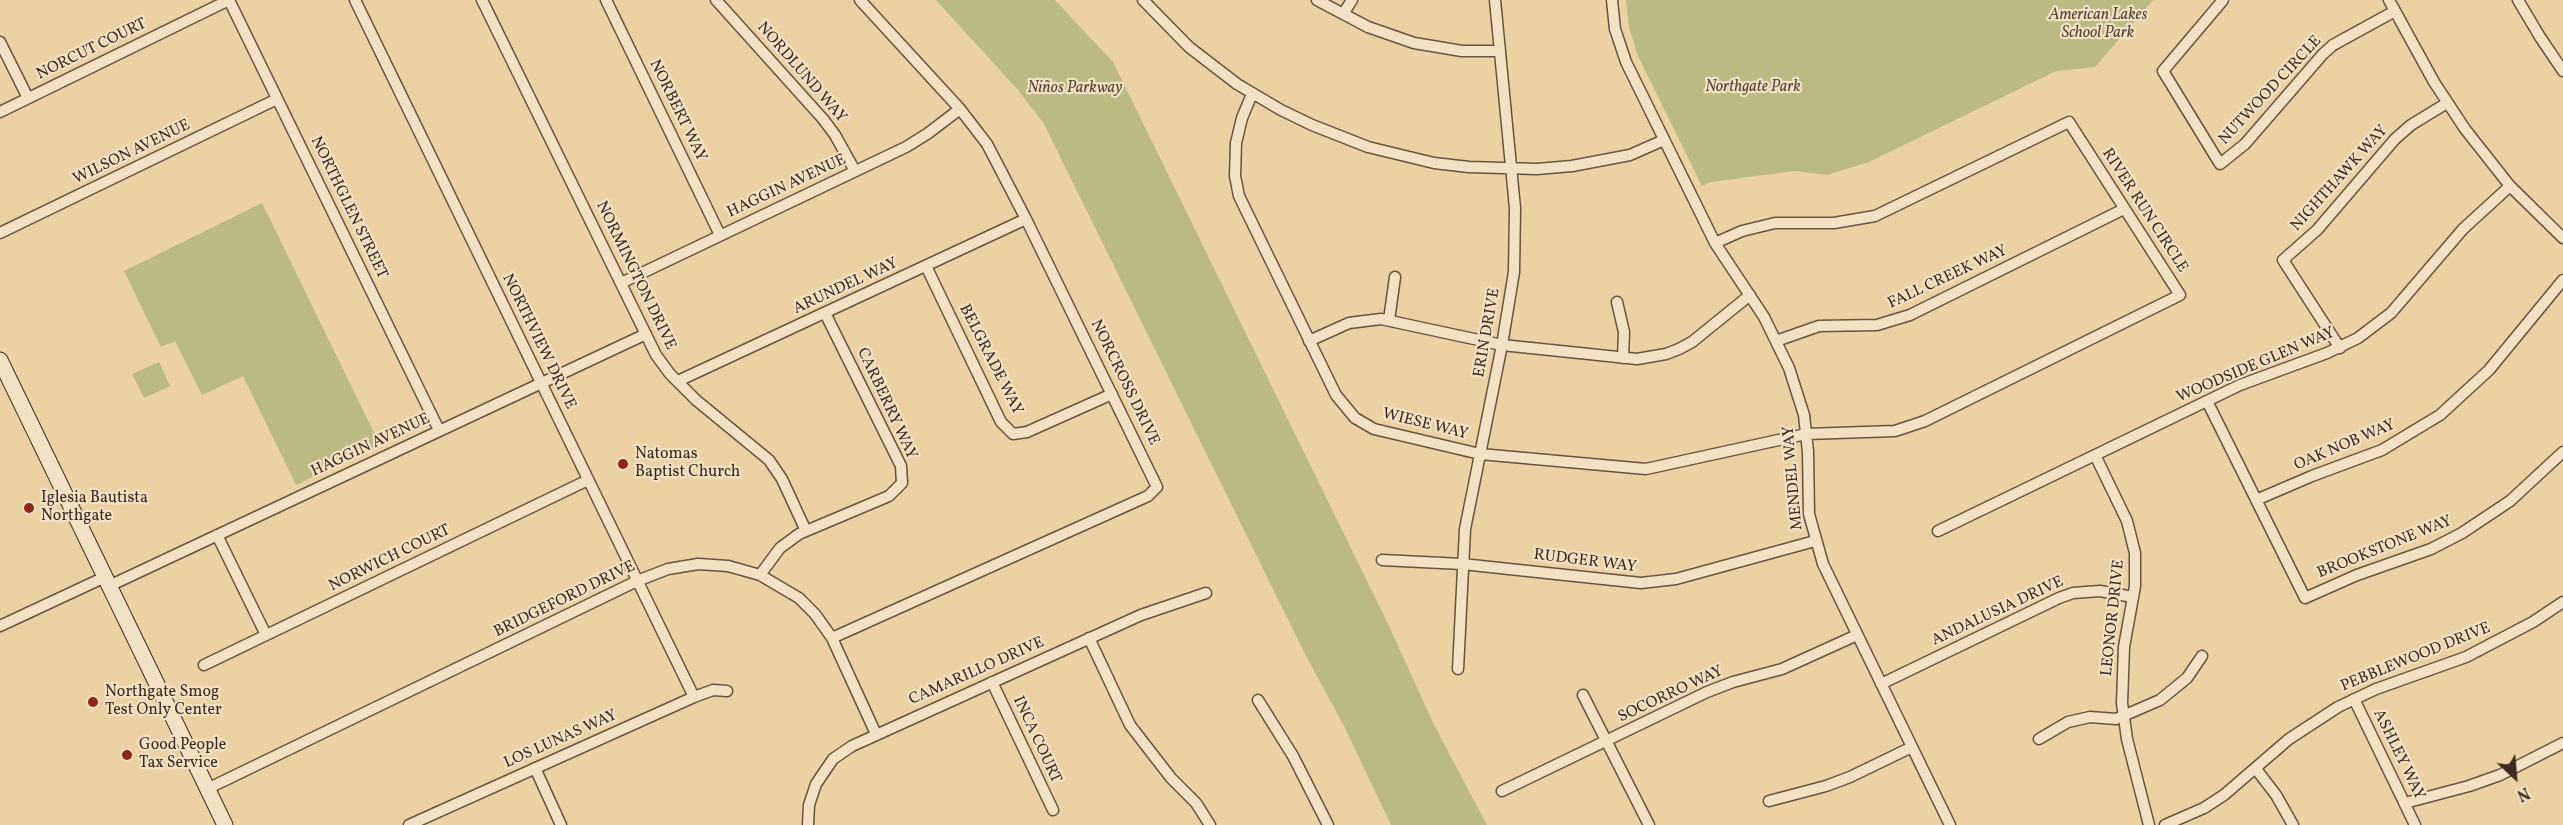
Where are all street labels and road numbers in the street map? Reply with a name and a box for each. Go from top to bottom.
street label: NORCUT COURT [34,15,150,85]
street label: NORDLUND WAY [752,19,850,127]
street label: NUTWOOD CIRCLE [2215,32,2327,150]
street label: NORBERT WAY [644,57,710,165]
street label: WILSON AVENUE [70,116,194,190]
street label: NIGHTHAWK WAY [2287,122,2393,236]
street label: NORTHGLEN STREET [305,134,391,282]
street label: RIVER RUN CIRCLE [2097,145,2191,277]
street label: HAGGIN AVENUE [725,151,849,223]
street label: NORMINGTON DRIVE [591,199,679,353]
street label: FALL CREEK WAY [1885,242,2011,314]
street label: ARUNDEL WAY [791,254,901,320]
street label: NORTHVIEW DRIVE [497,271,579,413]
street label: ERIN DRIVE [1471,287,1505,379]
street label: BELGRADE WAY [954,302,1026,418]
street label: NORCROSS DRIVE [1085,317,1163,449]
street label: WOODSIDE GLEN WAY [2174,324,2338,408]
street label: CARBERRY WAY [852,345,920,463]
street label: WIESE WAY [1380,405,1470,445]
street label: HAGGIN AVENUE [309,410,433,482]
street label: OAK NOB WAY [2292,416,2398,476]
street label: MENDEL WAY [1780,425,1808,531]
street label: BROOKSTONE WAY [2315,512,2455,584]
street label: NORWICH COURT [326,521,454,597]
street label: RUDGER WAY [1533,546,1637,578]
street label: BRIDGEFORD DRIVE [491,557,639,643]
street label: LEONOR DRIVE [2098,559,2130,677]
street label: ANDALUSIA DRIVE [1929,573,2067,651]
street label: PEBBLEWOOD DRIVE [2338,619,2494,697]
street label: CAMARILLO DRIVE [906,634,1048,710]
street label: SOCORRO WAY [1615,662,1727,728]
street label: INCA COURT [1007,693,1065,787]
street label: LOS LUNAS WAY [501,706,621,774]
street label: ASHLEY WAY [2368,707,2428,803]

